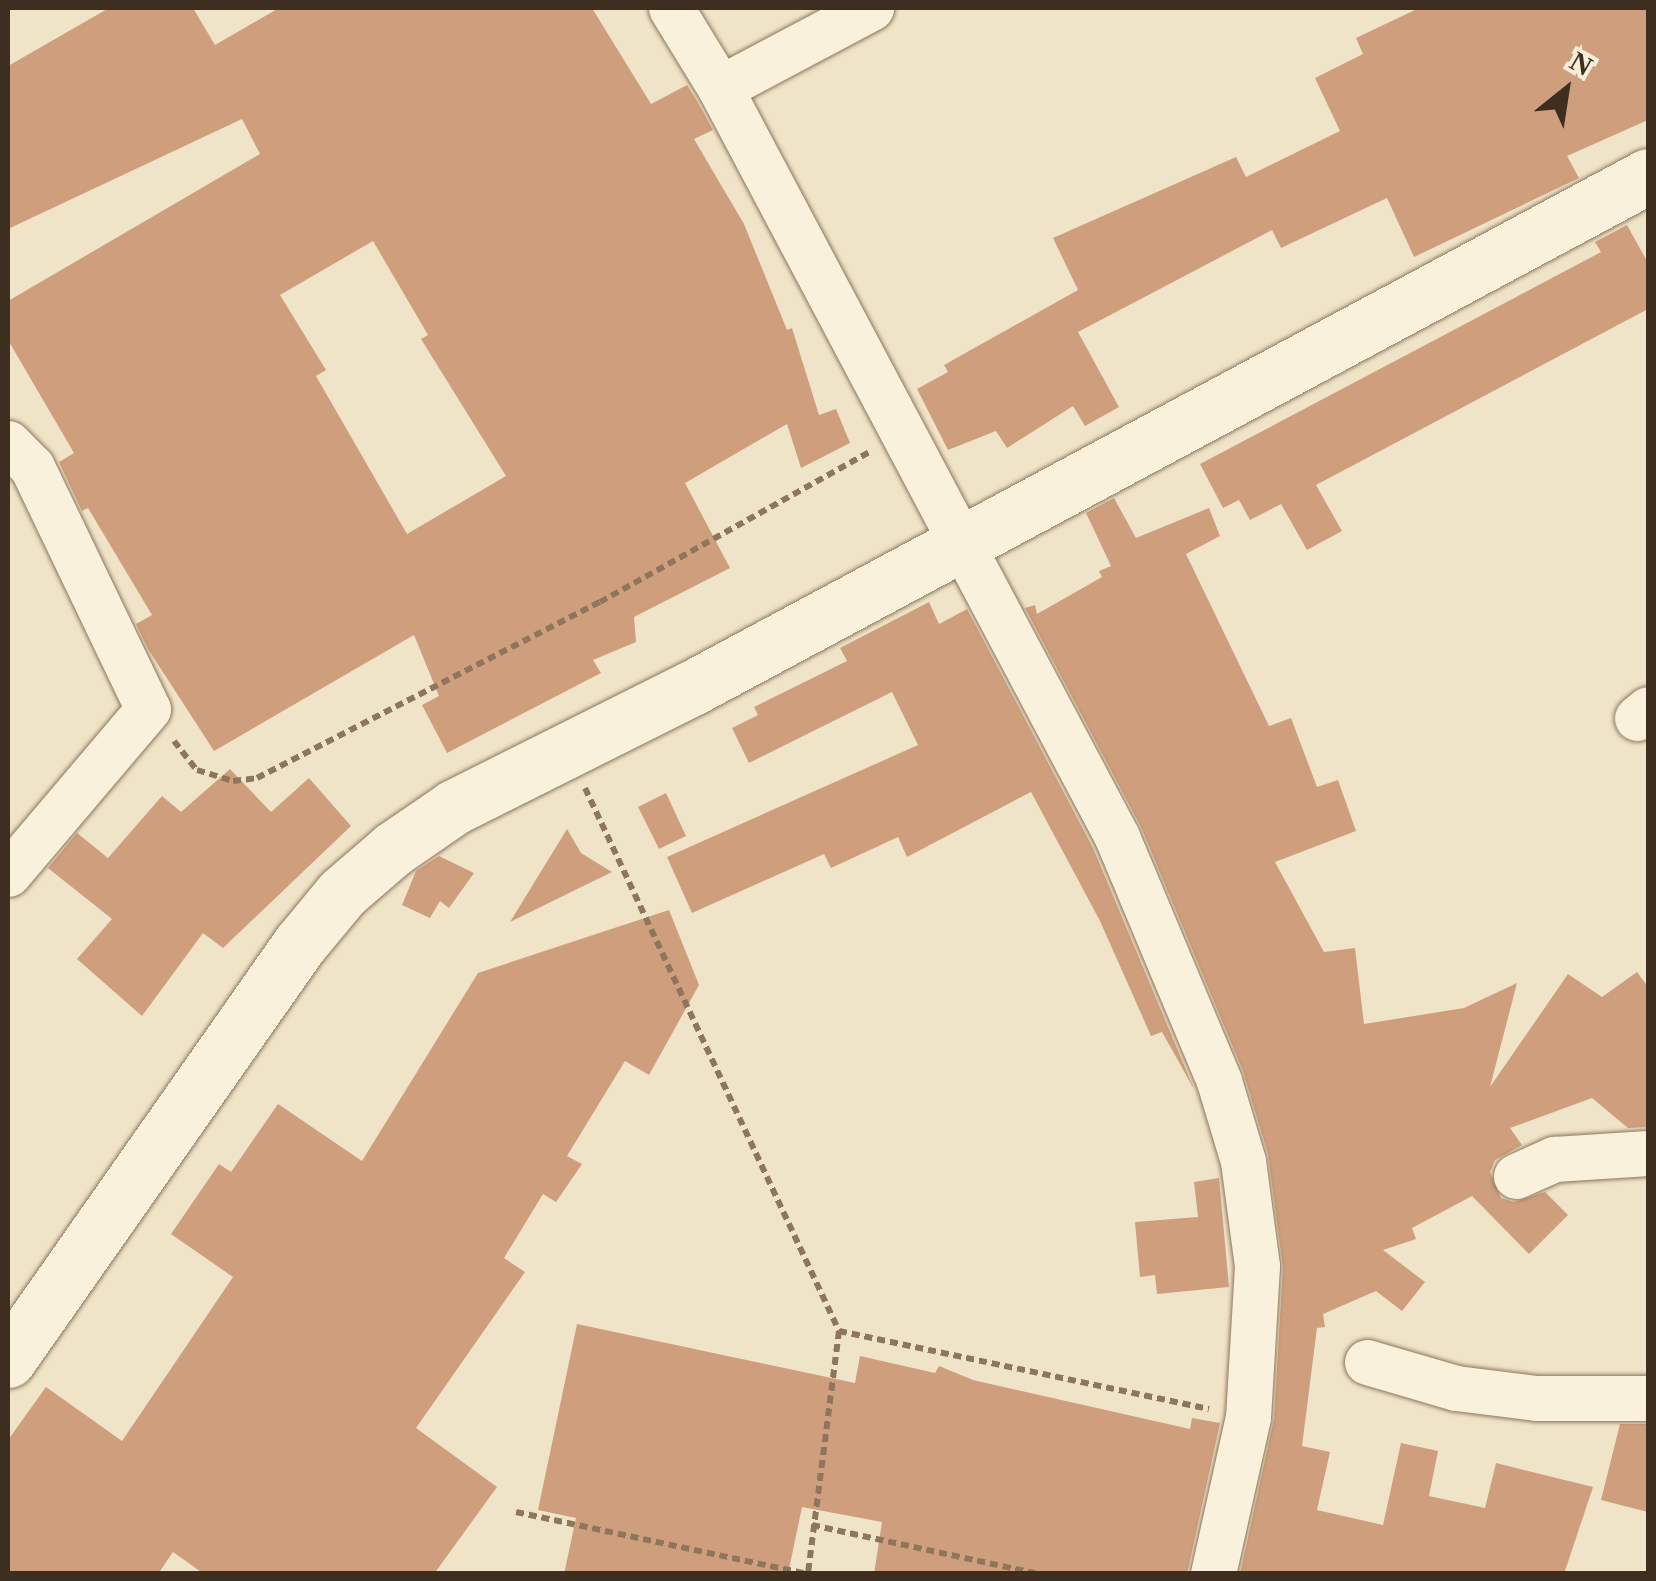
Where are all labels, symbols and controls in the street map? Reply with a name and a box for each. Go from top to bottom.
north arrow [1516,40,1616,140]
text: N [1565,45,1598,82]

